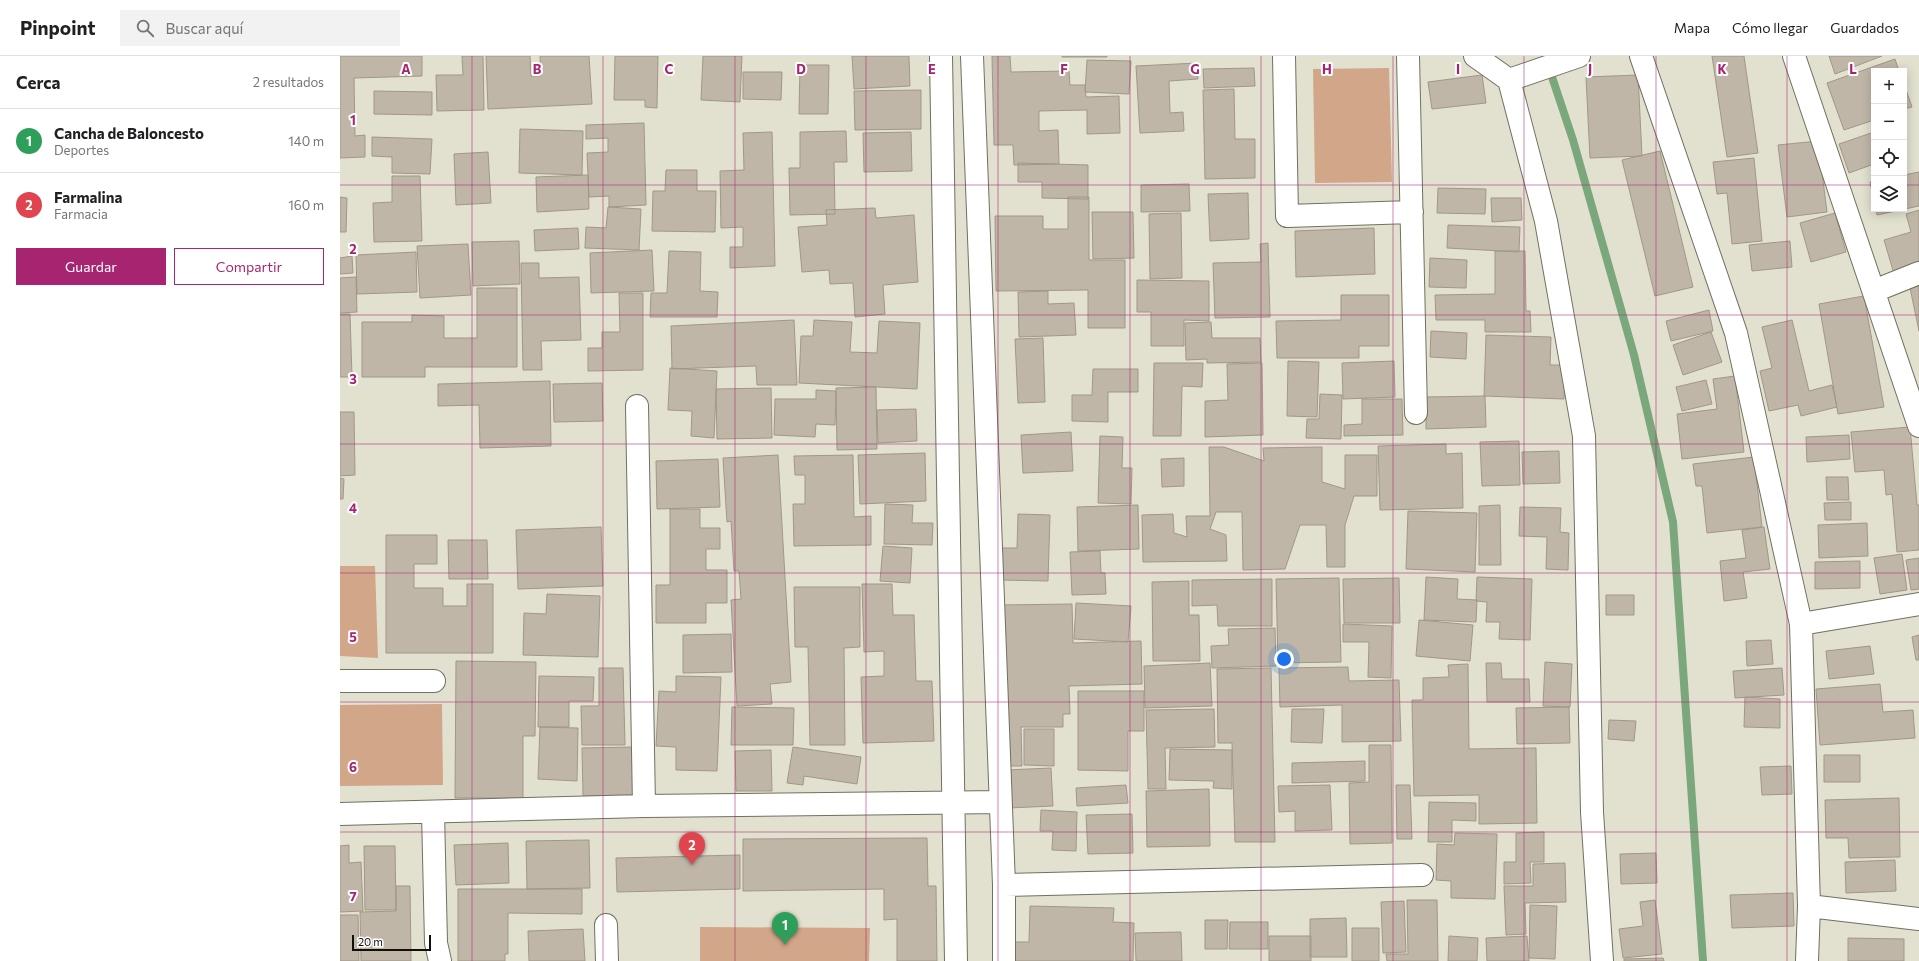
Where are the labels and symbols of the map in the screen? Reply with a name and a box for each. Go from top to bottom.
text: A [401,61,411,77]
text: B [533,61,542,77]
text: C [665,61,674,77]
text: D [796,61,806,77]
text: E [928,61,936,77]
text: F [1060,61,1068,77]
text: G [1190,61,1200,77]
text: H [1322,61,1332,77]
text: I [1456,61,1460,77]
text: J [1588,61,1592,77]
text: K [1717,61,1727,77]
text: L [1849,61,1857,77]
text: 1 [350,112,356,128]
text: 2 [349,241,357,257]
text: 3 [349,371,357,387]
text: 4 [349,500,357,516]
text: 5 [349,629,357,645]
your location [1274,649,1294,669]
text: 6 [349,759,357,775]
pin: 2 [679,832,705,865]
text: 7 [349,888,357,904]
pin: 1 [772,912,798,945]
scale bar [352,933,431,952]

